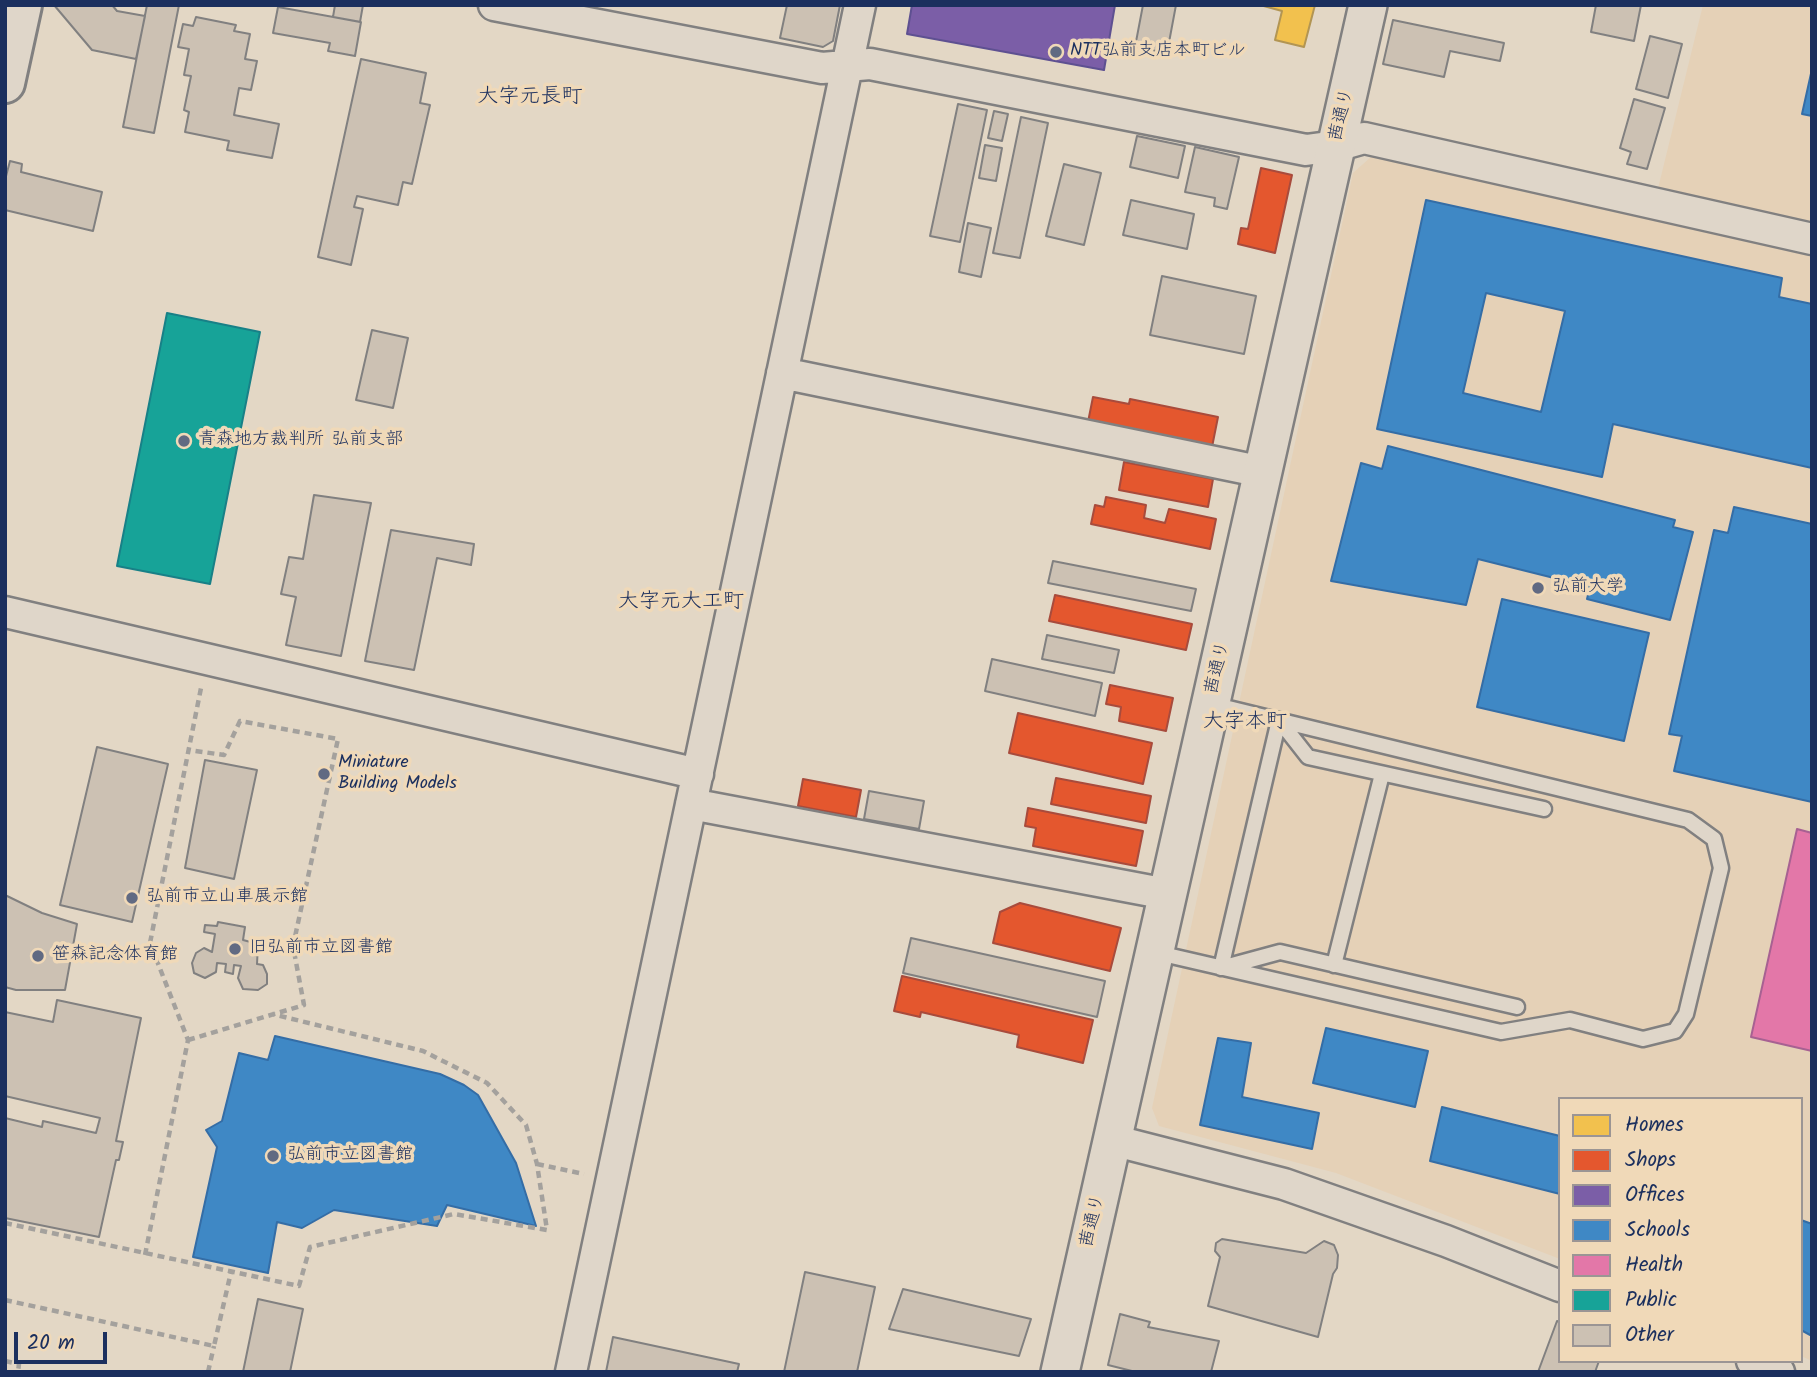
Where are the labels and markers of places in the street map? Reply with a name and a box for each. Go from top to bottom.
place label: NTT弘前支店本町ビル [1070,41,1245,63]
marker: NTT弘前支店本町ビル [1048,44,1064,60]
place label: 青森地方裁判所 弘前支部 [198,430,403,452]
marker: 青森地方裁判所 弘前支部 [176,433,192,449]
place label: 弘前大学 [1552,577,1624,599]
marker: 弘前大学 [1530,580,1546,596]
place label: Miniature Building Models [338,753,457,796]
marker: Miniature Building Models [316,766,332,782]
place label: 弘前市立山車展示館 [146,887,308,909]
marker: 弘前市立山車展示館 [124,890,140,906]
place label: 旧弘前市立図書館 [249,938,393,960]
marker: 旧弘前市立図書館 [227,941,243,957]
place label: 笹森記念体育館 [52,945,178,967]
marker: 笹森記念体育館 [30,948,46,964]
place label: 弘前市立図書館 [287,1145,413,1167]
marker: 弘前市立図書館 [265,1148,281,1164]

